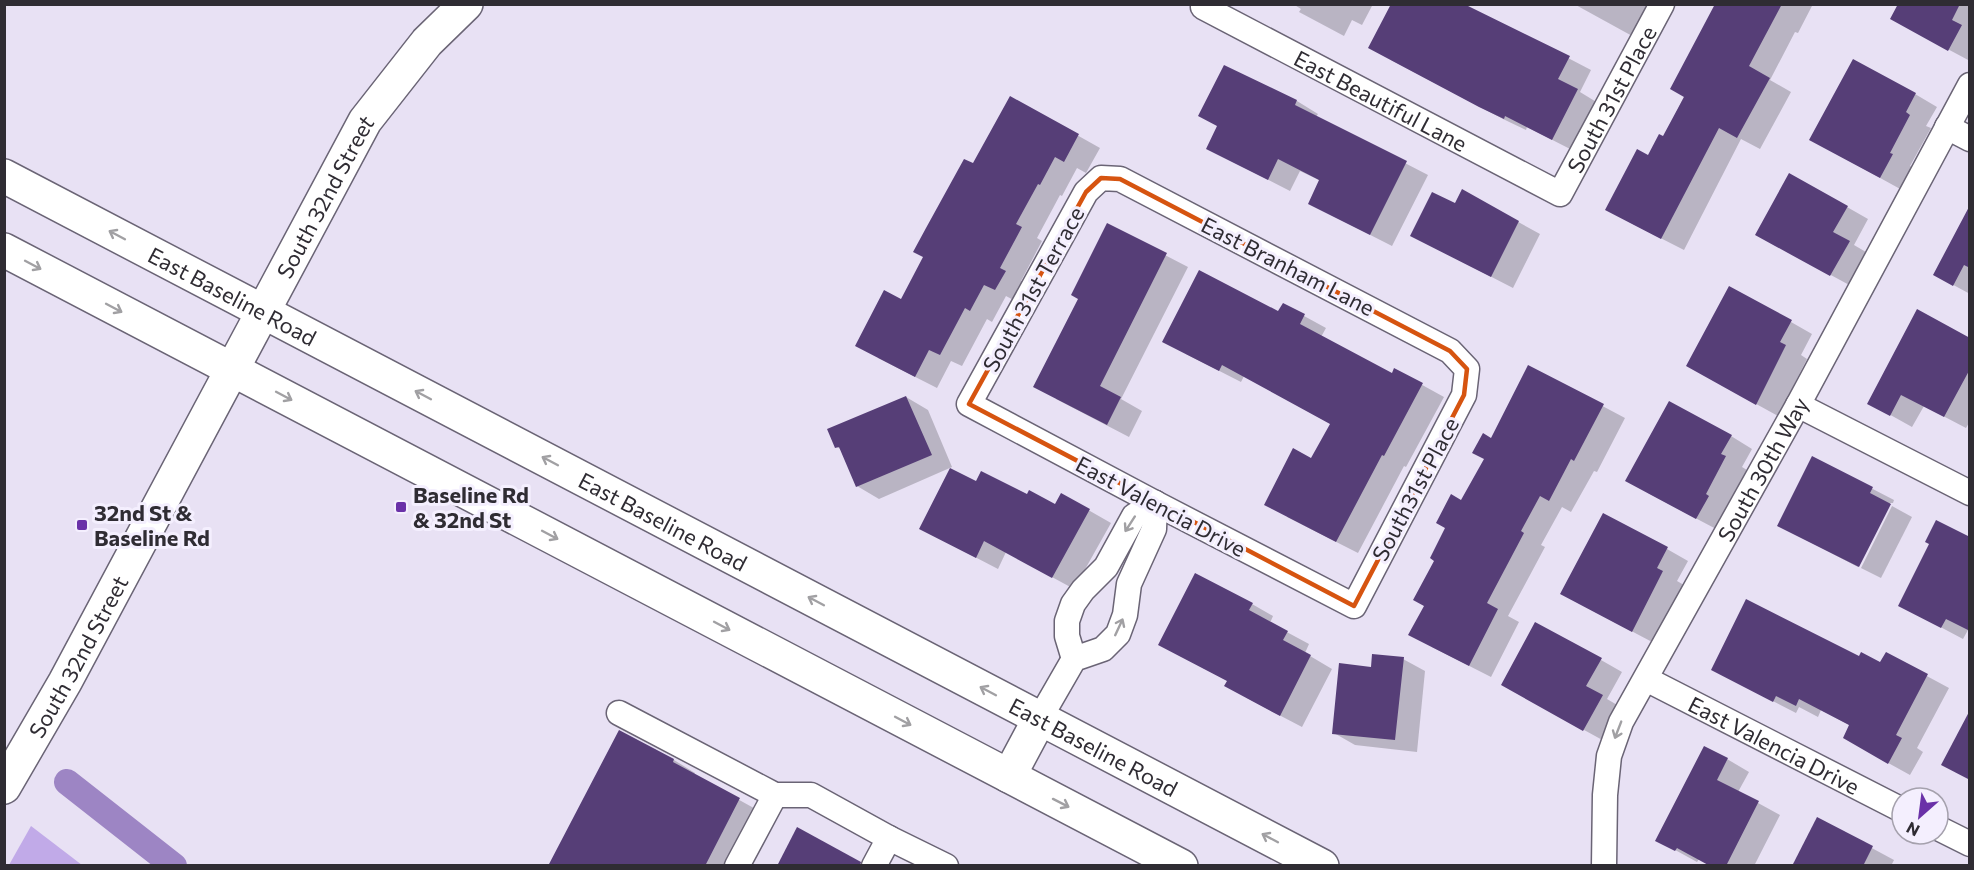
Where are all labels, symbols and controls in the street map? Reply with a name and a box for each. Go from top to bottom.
street label: South 31st Place [1561,21,1661,177]
street label: East Beautiful Lane [1290,44,1472,157]
street label: South 32nd Street [270,109,379,283]
street label: South 31st Terrace [976,202,1090,376]
street label: East Branham Lane [1197,211,1379,321]
one-way arrow [109,229,127,240]
street label: East Baseline Road [144,241,321,351]
one-way arrow [24,260,42,271]
one-way arrow [105,302,123,314]
one-way arrow [415,389,433,400]
one-way arrow [274,391,292,402]
street label: South 30th Way [1711,392,1813,546]
street label: South31st Place [1366,413,1464,565]
street label: East Valencia Drive [1071,450,1251,562]
one-way arrow [541,455,559,467]
street label: East Baseline Road [574,466,752,576]
place label: Baseline Rd & 32nd St [413,481,529,533]
place label: 32nd St & Baseline Rd [94,499,210,551]
marker: Baseline Rd & 32nd St [394,500,408,514]
one-way arrow [1124,515,1137,532]
marker: 32nd St & Baseline Rd [75,518,89,532]
one-way arrow [540,530,558,541]
street label: South 32nd Street [22,571,133,742]
one-way arrow [807,595,825,606]
one-way arrow [1114,619,1126,637]
one-way arrow [713,621,731,632]
one-way arrow [980,685,998,696]
street label: East Valencia Drive [1684,690,1864,800]
street label: East Baseline Road [1005,691,1182,802]
one-way arrow [894,716,912,727]
one-way arrow [1612,720,1623,739]
north arrow [1890,786,1950,846]
one-way arrow [1052,797,1069,809]
text: N [1903,818,1922,841]
one-way arrow [1262,832,1279,844]

